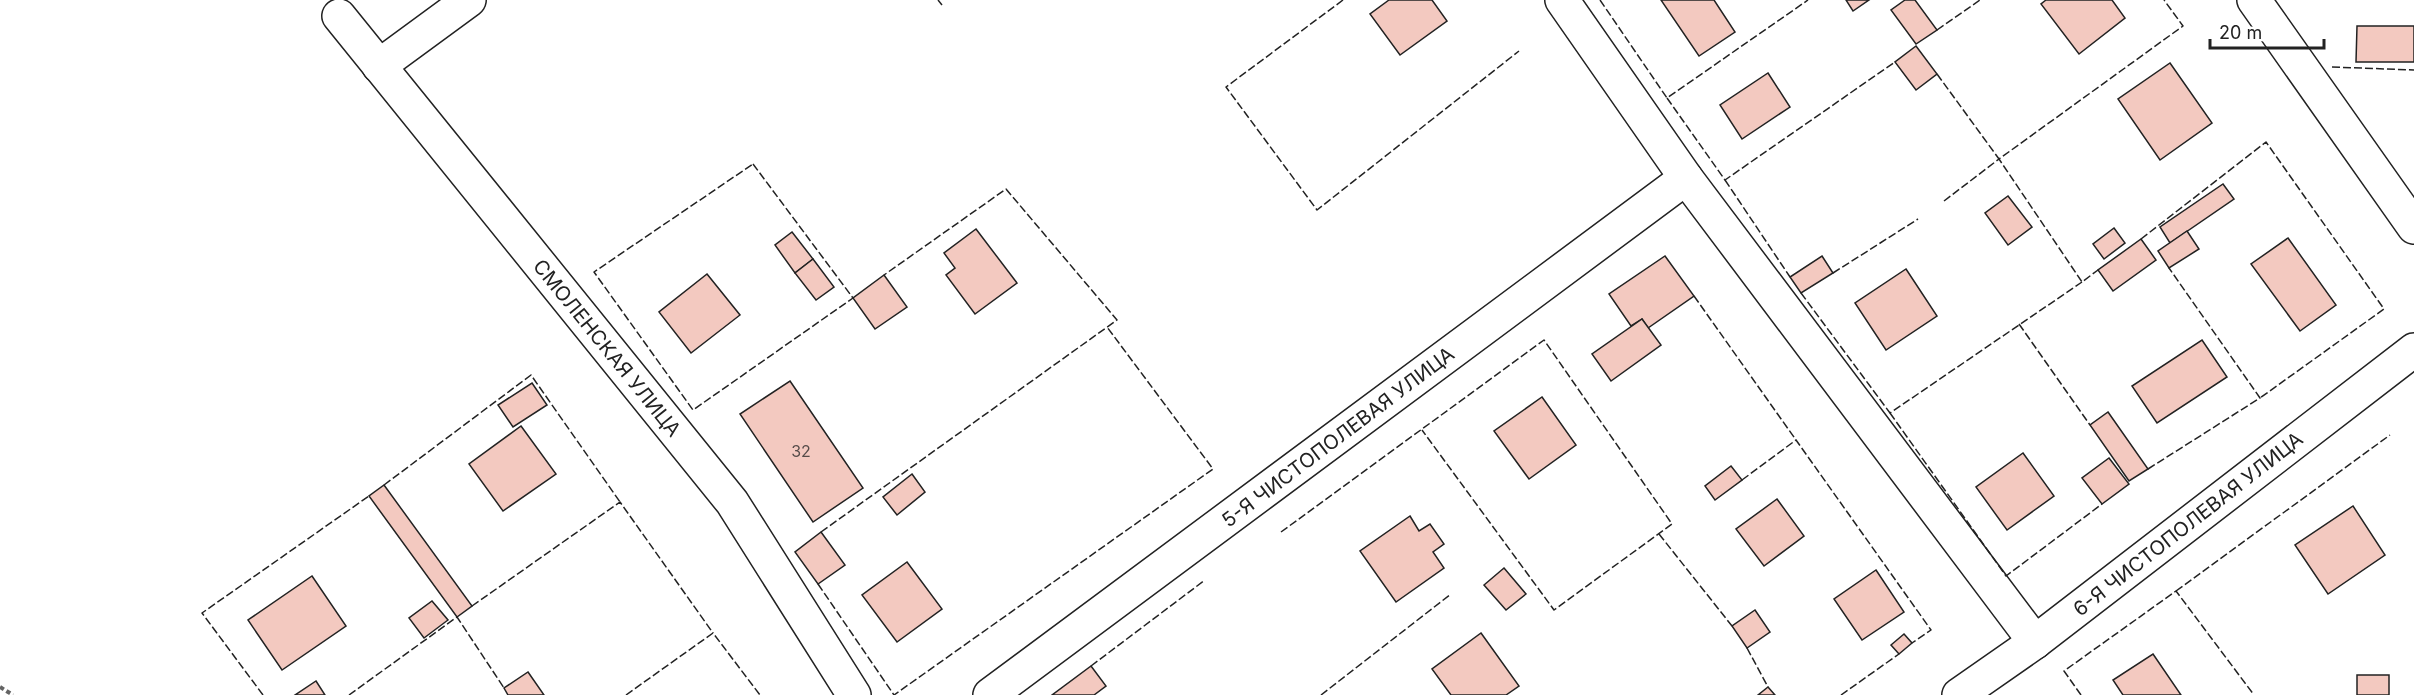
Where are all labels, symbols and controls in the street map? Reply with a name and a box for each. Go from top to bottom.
scale bar [2210,12,2324,50]
text: 20 m [2219,22,2262,43]
street label: СМОЛЕНСКАЯ УЛИЦА [528,255,686,442]
street label: 5-Я ЧИСТОПОЛЕВАЯ УЛИЦА [1217,342,1459,532]
street label: 6-Я ЧИСТОПОЛЕВАЯ УЛИЦА [2068,427,2308,621]
house number: 32 [791,441,811,461]

